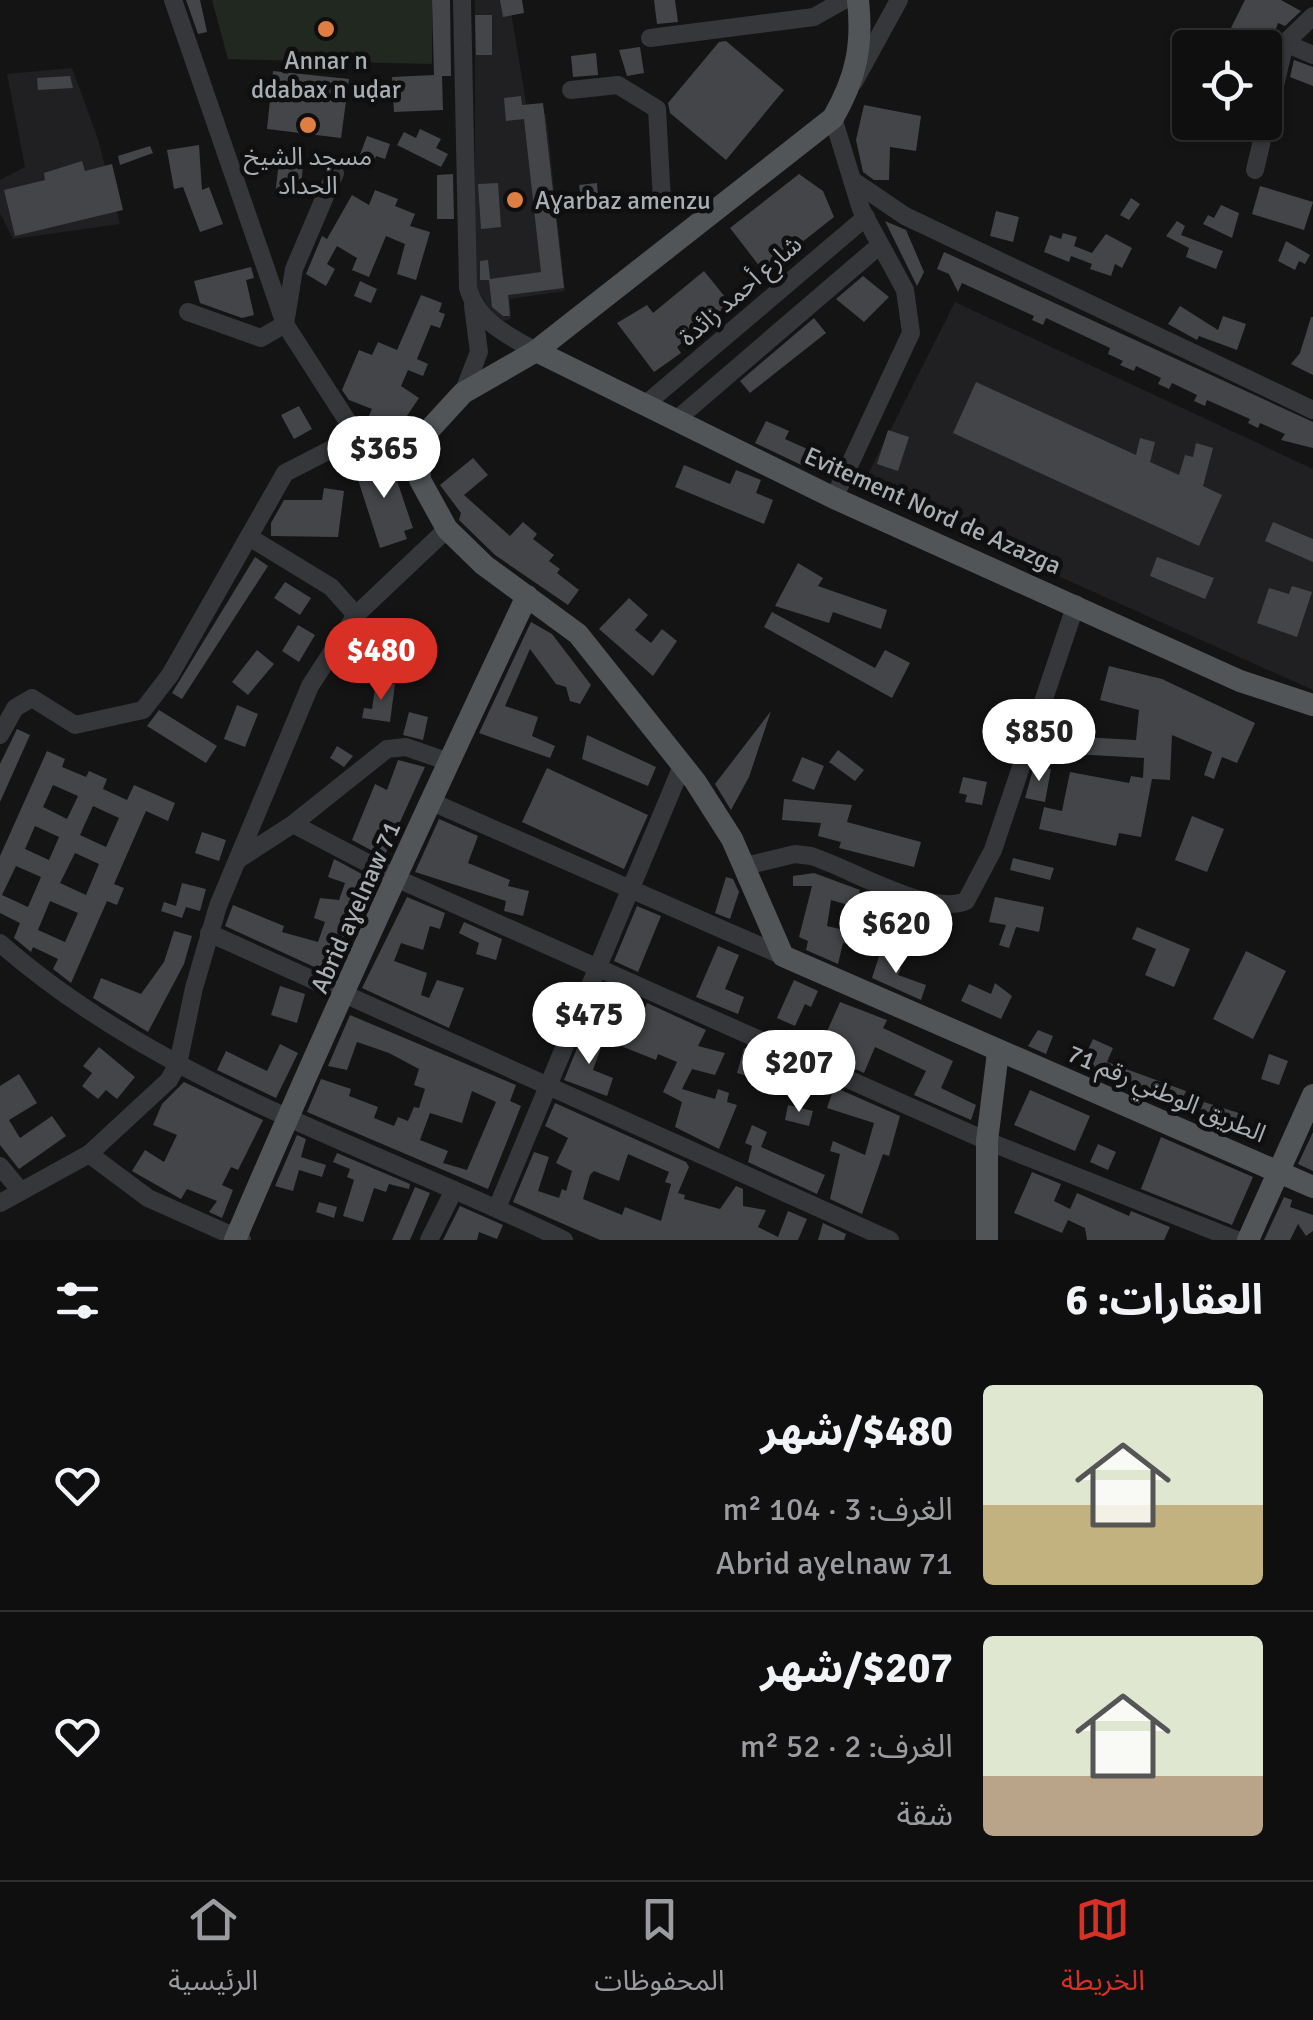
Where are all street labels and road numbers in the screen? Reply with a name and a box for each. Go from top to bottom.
street label: شارع أحمد زائدة [672,228,810,354]
street label: Evitement Nord de Azazga [800,440,1066,581]
street label: Abrid aɣelnaw 71 [304,816,407,998]
street label: الطريق الوطني رقم 71 [1061,1038,1271,1153]

